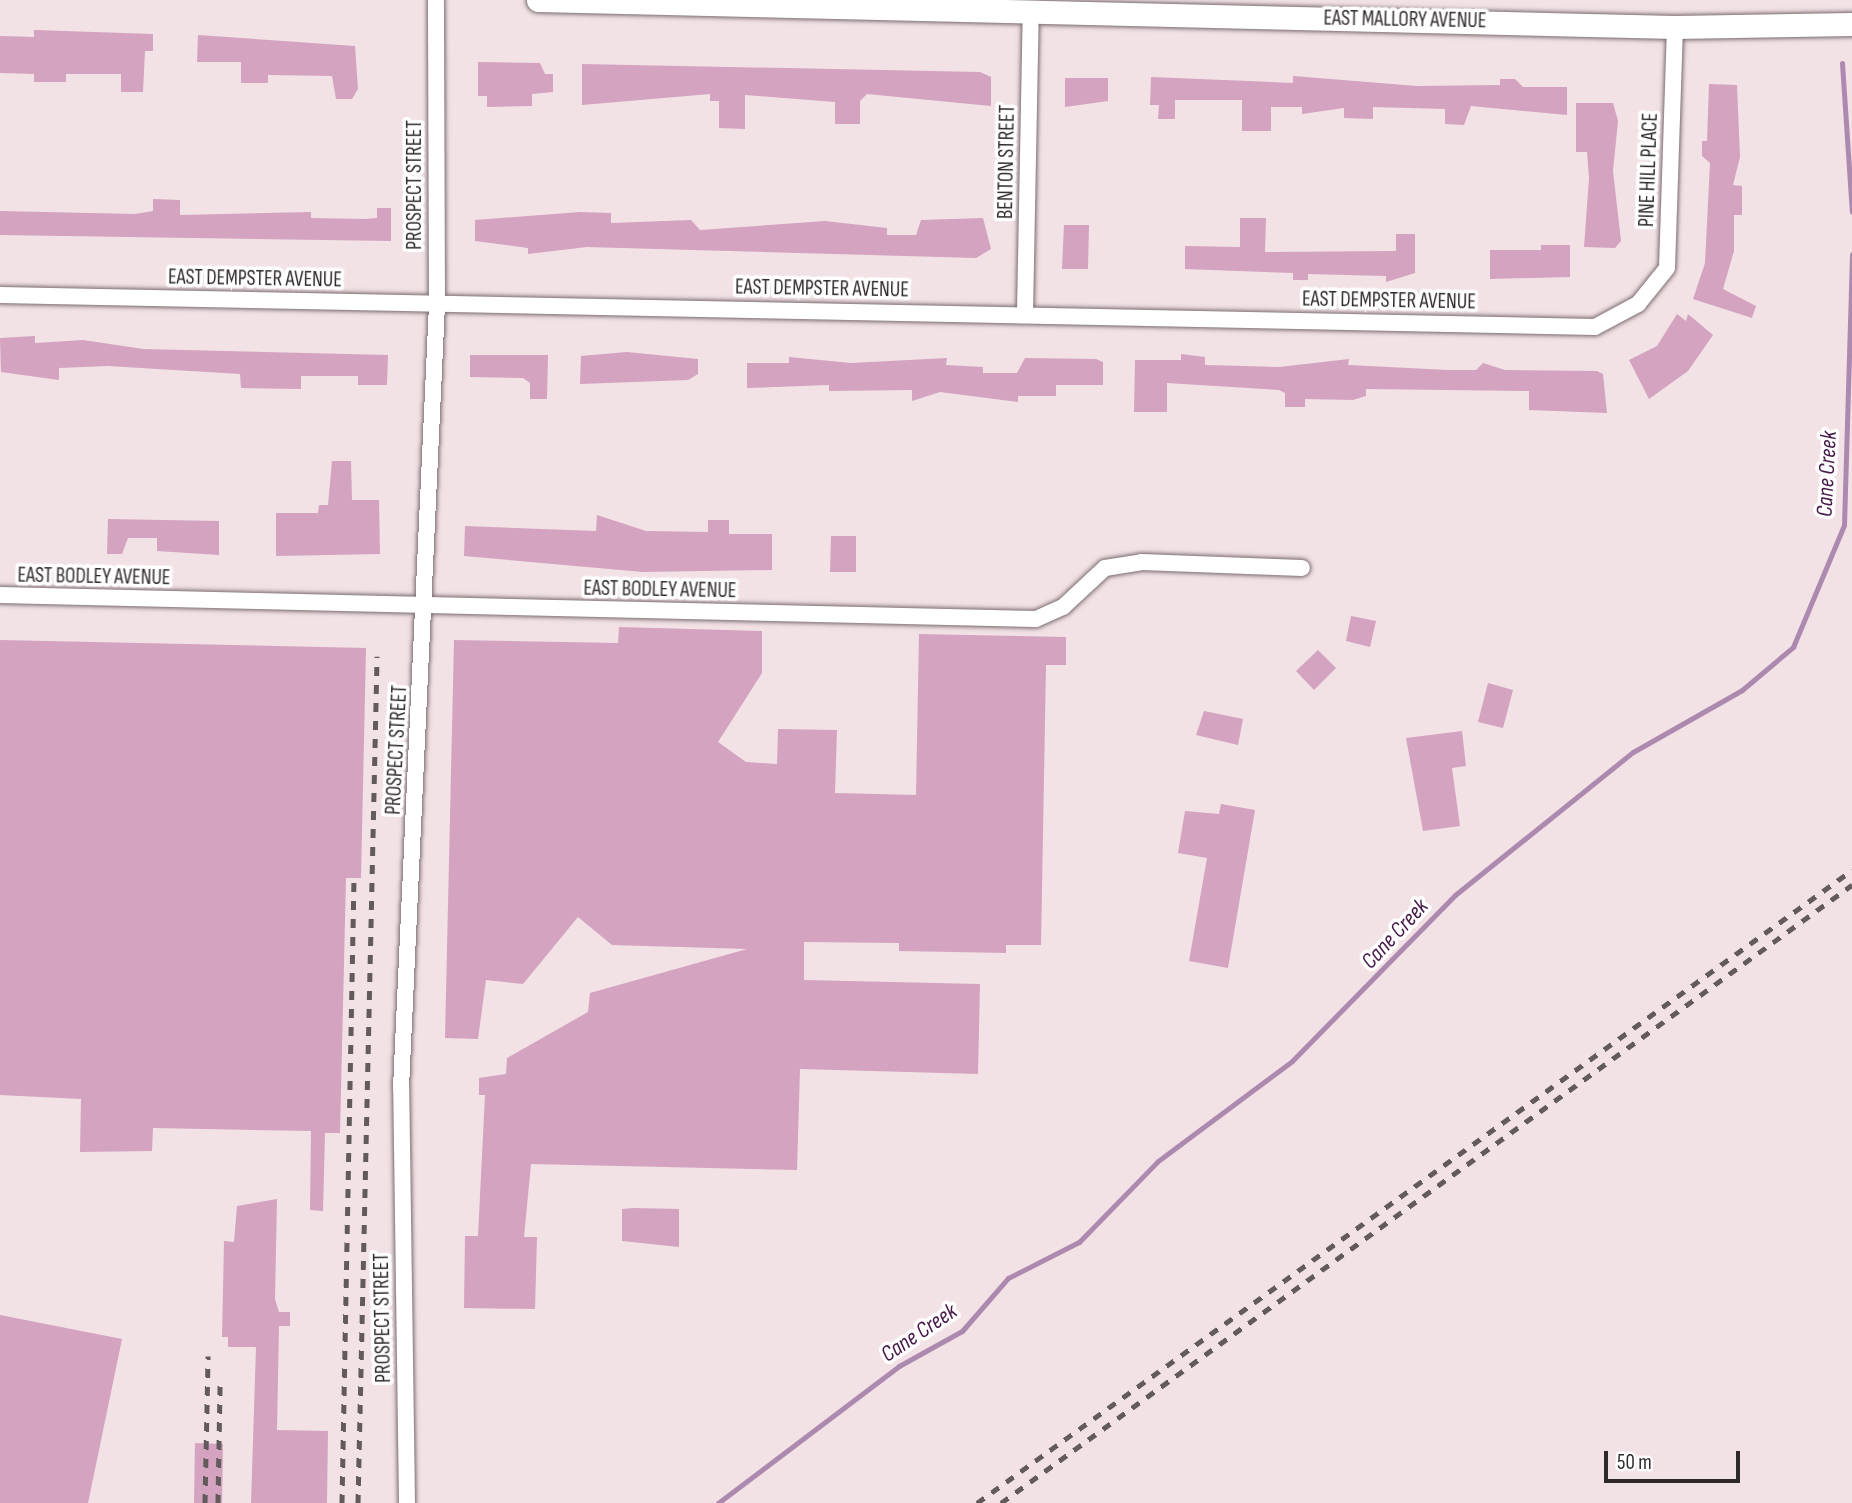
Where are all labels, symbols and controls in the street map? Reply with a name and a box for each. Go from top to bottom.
street label: EAST MALLORY AVENUE [1323,6,1487,34]
street label: BENTON STREET [993,105,1021,219]
street label: PINE HILL PLACE [1634,113,1664,227]
street label: PROSPECT STREET [402,120,428,250]
street label: EAST DEMPSTER AVENUE [168,265,342,293]
street label: EAST DEMPSTER AVENUE [735,275,909,303]
street label: EAST DEMPSTER AVENUE [1302,287,1476,315]
water label: Cane Creek [1811,430,1843,518]
street label: EAST BODLEY AVENUE [17,563,171,591]
street label: EAST BODLEY AVENUE [583,576,737,604]
street label: PROSPECT STREET [381,685,413,815]
water label: Cane Creek [1356,893,1434,975]
street label: PROSPECT STREET [369,1253,397,1383]
water label: Cane Creek [876,1298,962,1368]
scale bar [1607,1436,1744,1480]
text: 50 m [1617,1450,1652,1475]

